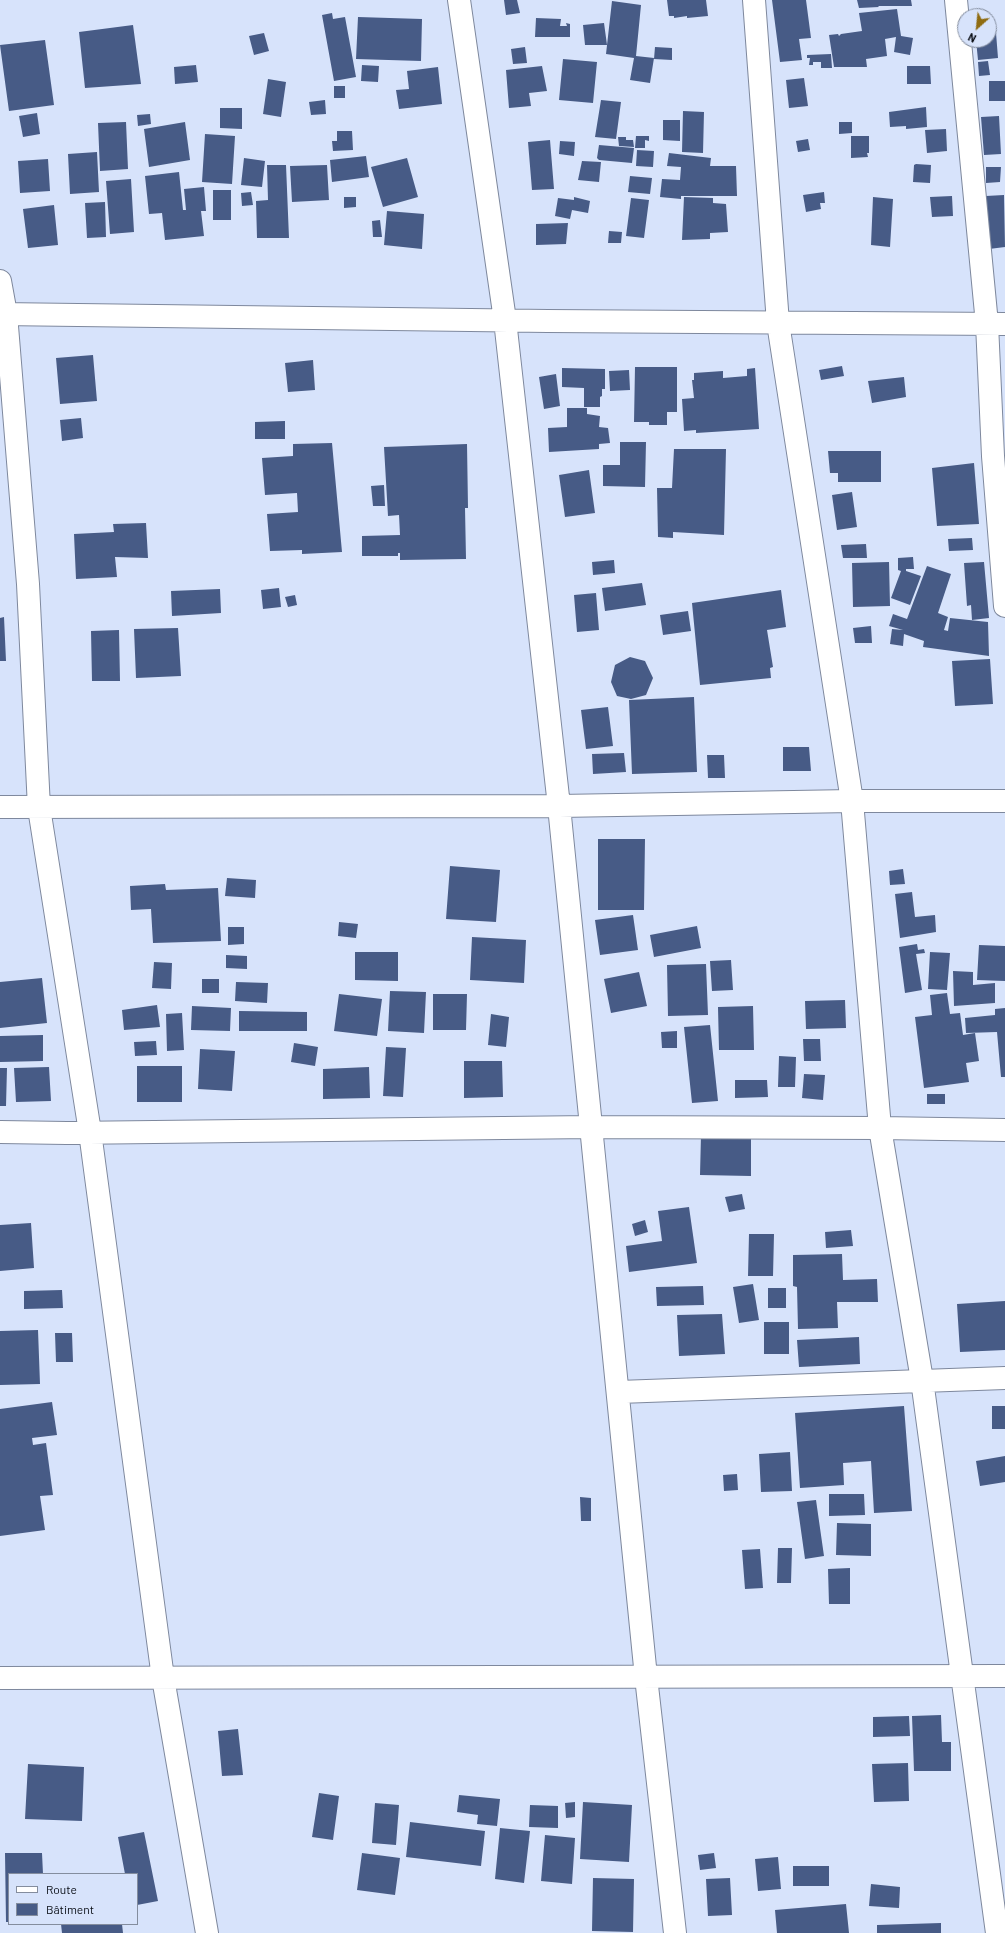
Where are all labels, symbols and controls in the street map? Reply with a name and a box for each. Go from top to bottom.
north arrow [957,8,997,48]
text: N [966,31,978,46]
legend [8,1873,138,1925]
text: Route [46,1882,77,1896]
text: Bâtiment [46,1902,94,1916]

